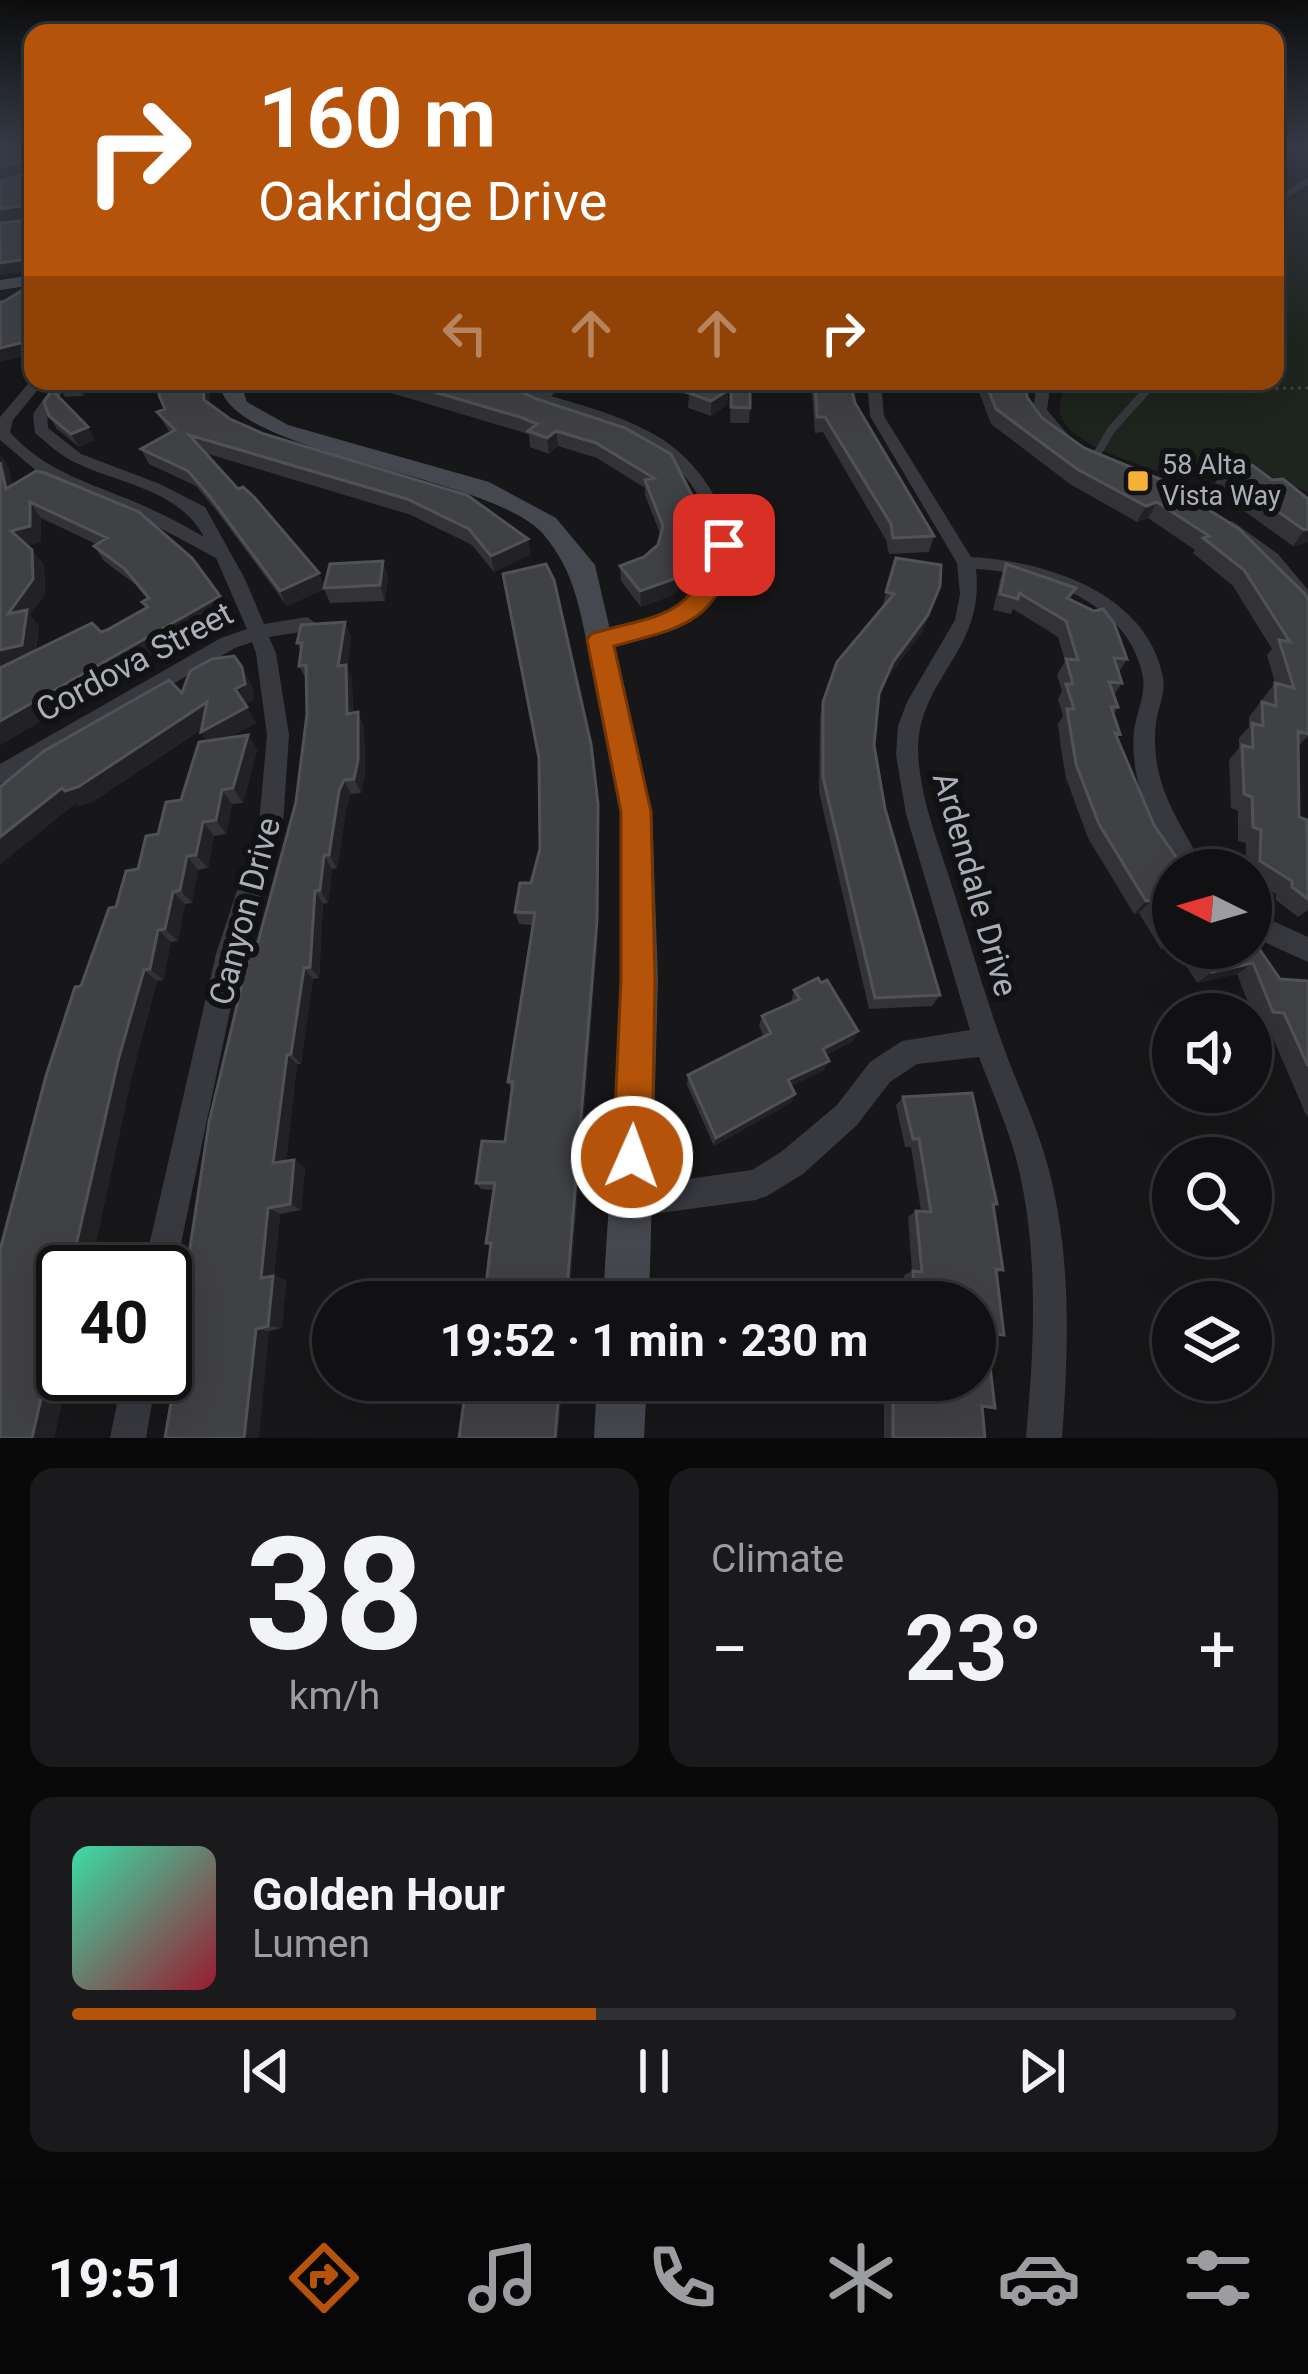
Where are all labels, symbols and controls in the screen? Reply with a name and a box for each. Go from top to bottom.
text: 160 m [258,69,496,168]
icon: right [60,72,216,228]
text: Oakridge Drive [258,170,607,233]
icon: left [432,300,498,366]
icon: ahead [558,300,624,366]
icon: ahead [684,300,750,366]
icon: right [810,300,876,366]
place label: 58 Alta Vista Way [1162,449,1281,512]
marker: 58 Alta Vista Way [1125,468,1151,494]
pin [673,494,775,596]
icon: arrive [691,512,757,578]
street label: Cordova Street [29,593,239,730]
street label: Ardendale Drive [925,768,1026,1001]
street label: Canyon Drive [201,813,288,1009]
north arrow [1152,849,1272,969]
map controls [1152,849,1272,1401]
button: sound [1152,993,1272,1113]
position arrow [569,1094,695,1220]
button: search [1152,1137,1272,1257]
speed limit sign: 40 [36,1245,192,1401]
button: layers [1152,1281,1272,1401]
text: 19:52 · 1 min · 230 m [440,1314,868,1367]
text: 38 [245,1503,424,1686]
text: Climate [711,1536,844,1582]
text: 23° [904,1597,1043,1702]
text: − [711,1611,749,1688]
text: + [1199,1611,1236,1688]
text: km/h [289,1673,380,1719]
text: Golden Hour [252,1868,505,1921]
text: Lumen [252,1921,370,1967]
icon: previous [233,2038,299,2104]
icon: pause [621,2038,687,2104]
icon: next [1009,2038,1075,2104]
icon: directions [282,2236,366,2320]
icon: music [461,2236,545,2320]
icon: phone [640,2236,724,2320]
icon: climate [819,2236,903,2320]
icon: car [997,2236,1081,2320]
icon: filters [1176,2236,1260,2320]
text: 19:51 [47,2247,187,2310]

